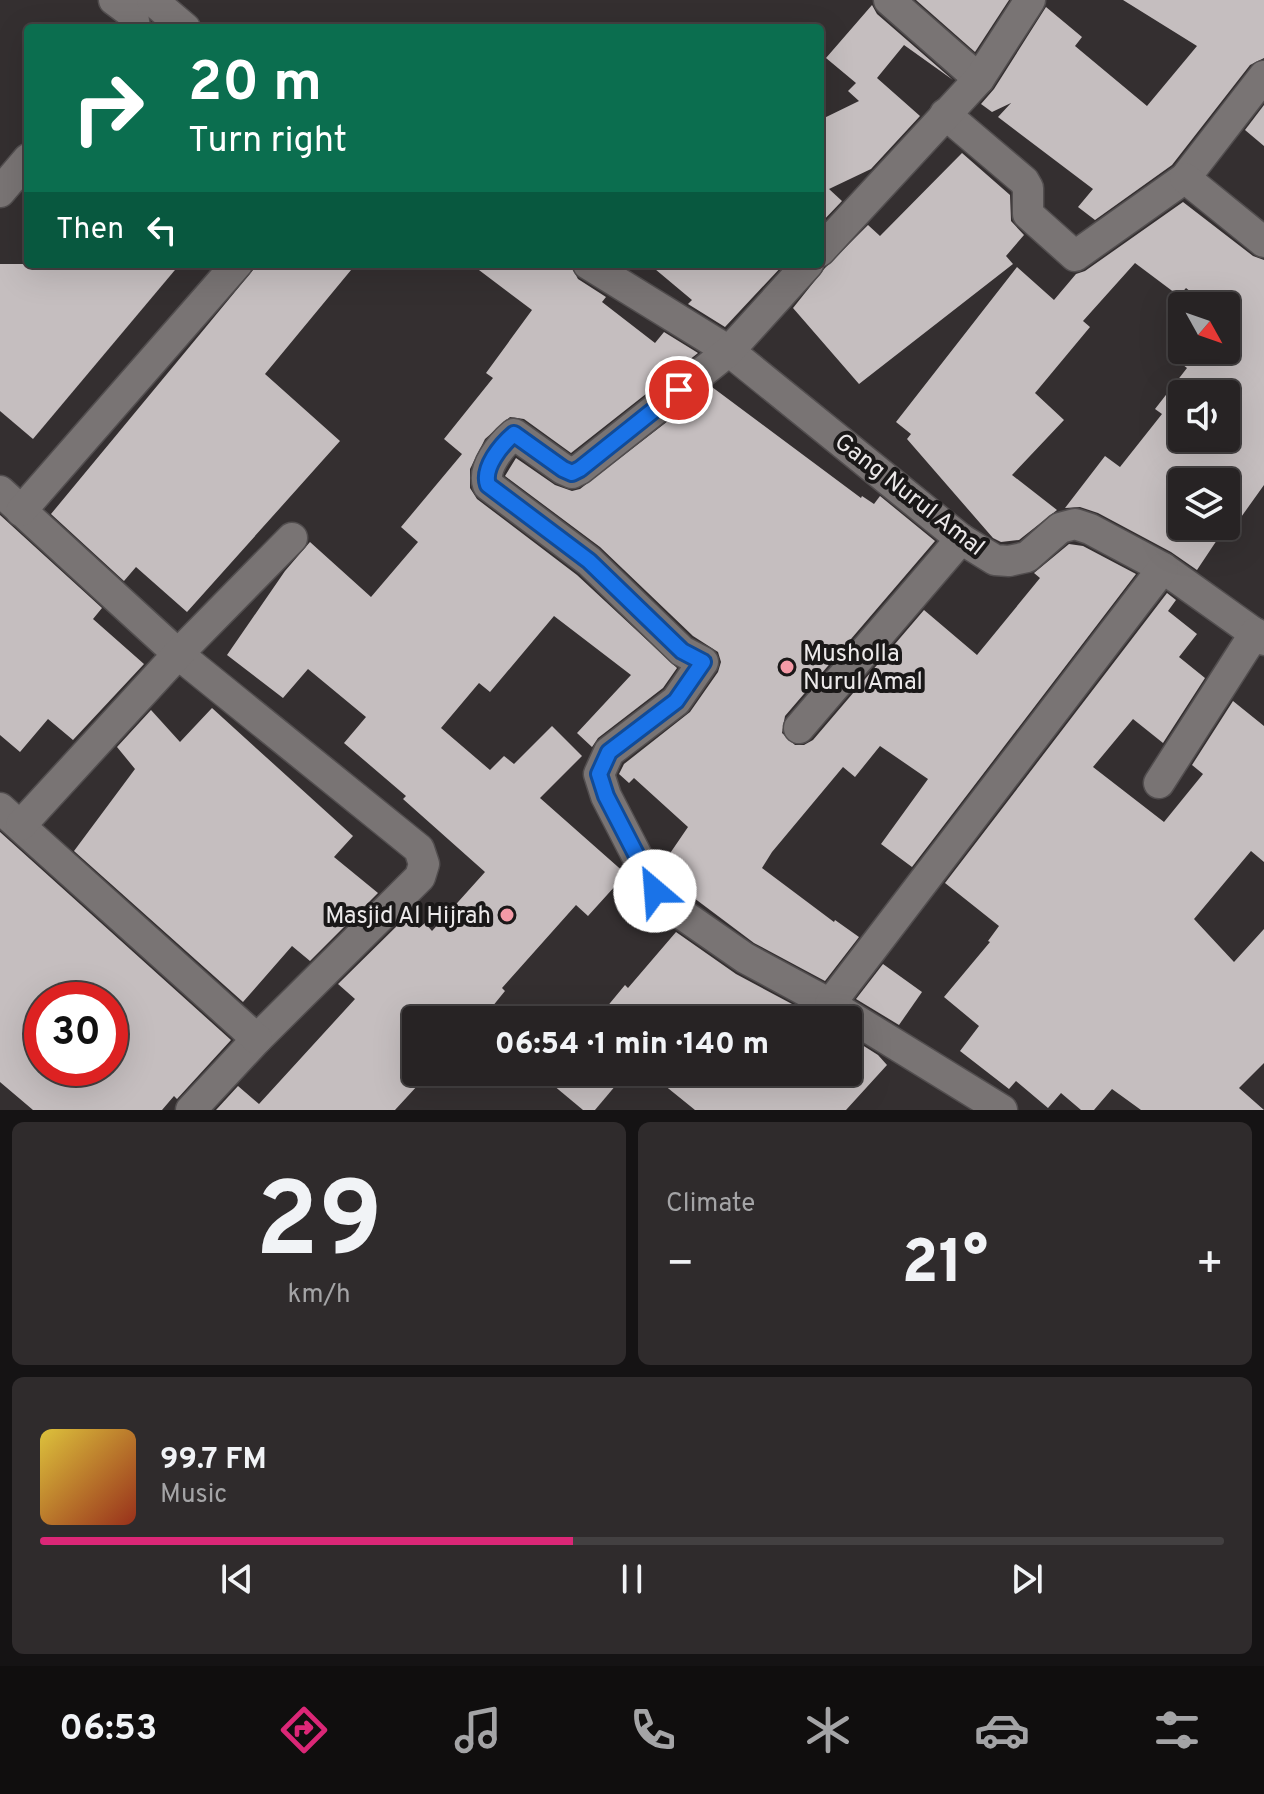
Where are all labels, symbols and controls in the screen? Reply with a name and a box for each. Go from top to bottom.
text: 20 m [188,50,322,120]
icon: right [56,56,160,160]
text: Turn right [188,119,347,165]
icon: left [140,208,184,252]
text: Then [56,212,124,249]
north arrow [1168,292,1240,364]
map controls [1168,292,1240,540]
pin [645,356,713,424]
icon: arrive [657,368,701,412]
button: sound [1168,380,1240,452]
street label: Gang Nurul Amal [828,428,990,564]
button: layers [1168,468,1240,540]
place label: Musholla Nurul Amal [803,640,923,698]
marker: Musholla Nurul Amal [778,658,796,676]
position arrow [613,849,697,933]
place label: Masjid Al Hijrah [325,902,491,932]
marker: Masjid Al Hijrah [498,906,516,924]
speed limit sign: 30 [24,982,128,1086]
text: 06:54 · 1 min · 140 m [495,1027,769,1064]
text: 29 [255,1161,383,1293]
text: Climate [666,1188,755,1221]
text: 21° [902,1228,988,1304]
text: − [666,1238,694,1294]
text: + [1196,1238,1224,1294]
text: km/h [287,1279,351,1312]
text: 99.7 FM [160,1442,267,1479]
text: Music [160,1479,227,1512]
icon: previous [215,1557,259,1601]
icon: pause [610,1557,654,1601]
icon: next [1005,1557,1049,1601]
icon: directions [276,1702,332,1758]
icon: music [450,1702,506,1758]
icon: phone [625,1702,681,1758]
icon: climate [800,1702,856,1758]
icon: car [974,1702,1030,1758]
icon: filters [1149,1702,1205,1758]
text: 06:53 [59,1707,157,1753]

